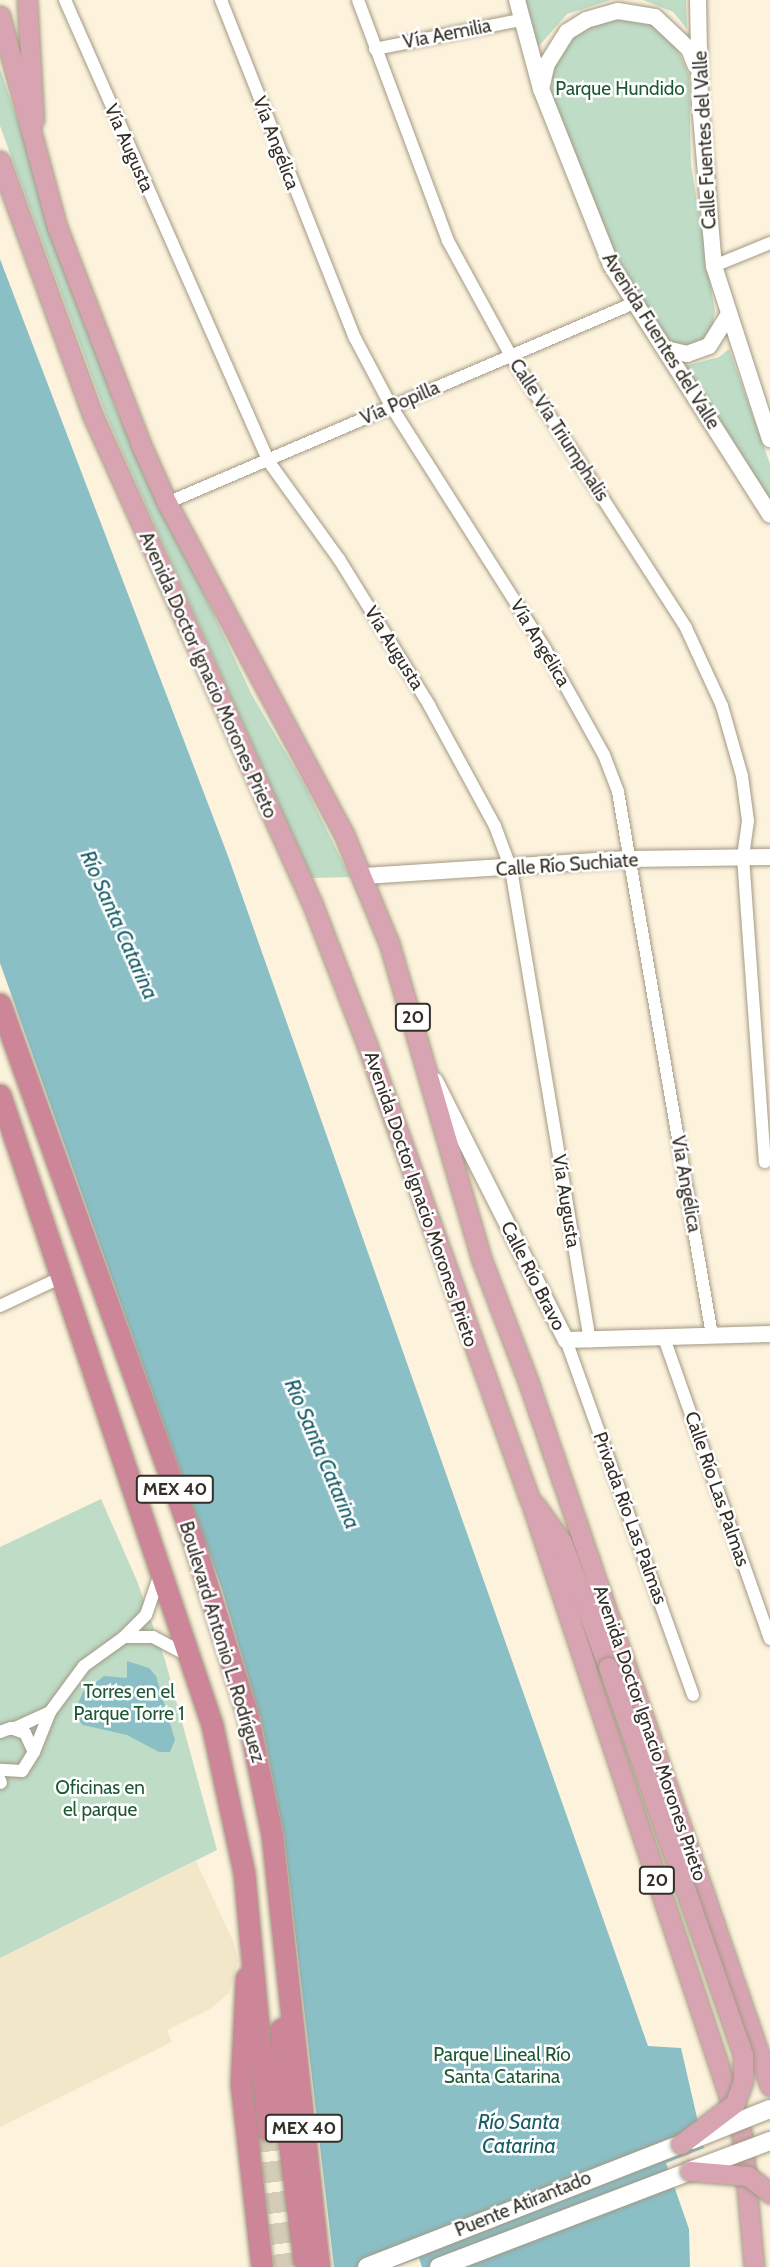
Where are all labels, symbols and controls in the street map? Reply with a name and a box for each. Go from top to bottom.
street label: Vía Aemilia [401,14,493,54]
street label: Calle Fuentes del Valle [689,50,721,230]
park label: Parque Hundido [555,78,685,100]
street label: Vía Angélica [248,93,304,193]
street label: Vía Augusta [99,100,159,196]
street label: Avenida Fuentes del Valle [597,249,725,433]
street label: Calle Vía Triumphalis [504,355,614,505]
street label: Vía Popilla [357,376,443,430]
street label: Avenida Doctor Ignacio Morones Prieto [134,528,282,822]
street label: Vía Angélica [505,595,575,691]
street label: Vía Augusta [359,602,429,694]
water label: Río Santa Catarina [75,847,163,1003]
street label: Calle Río Suchiate [495,849,639,881]
road number: 20 [394,1002,432,1032]
street label: Avenida Doctor Ignacio Morones Prieto [360,1048,482,1350]
street label: Vía Angélica [666,1134,706,1234]
street label: Vía Augusta [547,1153,585,1249]
street label: Calle Río Bravo [496,1218,570,1334]
water label: Río Santa Catarina [279,1375,365,1533]
street label: Calle Río Las Palmas [680,1409,754,1569]
street label: Privada Río Las Palmas [588,1429,672,1607]
road number: MEX 40 [135,1474,215,1504]
street label: Boulevard Antonio L. Rodríguez [174,1519,270,1765]
street label: Avenida Doctor Ignacio Morones Prieto [589,1582,711,1884]
park label: Torres en el Parque Torre 1 [73,1681,185,1725]
park label: Oficinas en el parque [55,1777,145,1821]
road number: 20 [638,1866,676,1894]
park label: Parque Lineal Río Santa Catarina [433,2044,571,2088]
water label: Río Santa Catarina [478,2109,560,2159]
road number: MEX 40 [264,2114,344,2142]
street label: Puente Atirantado [452,2166,594,2242]

